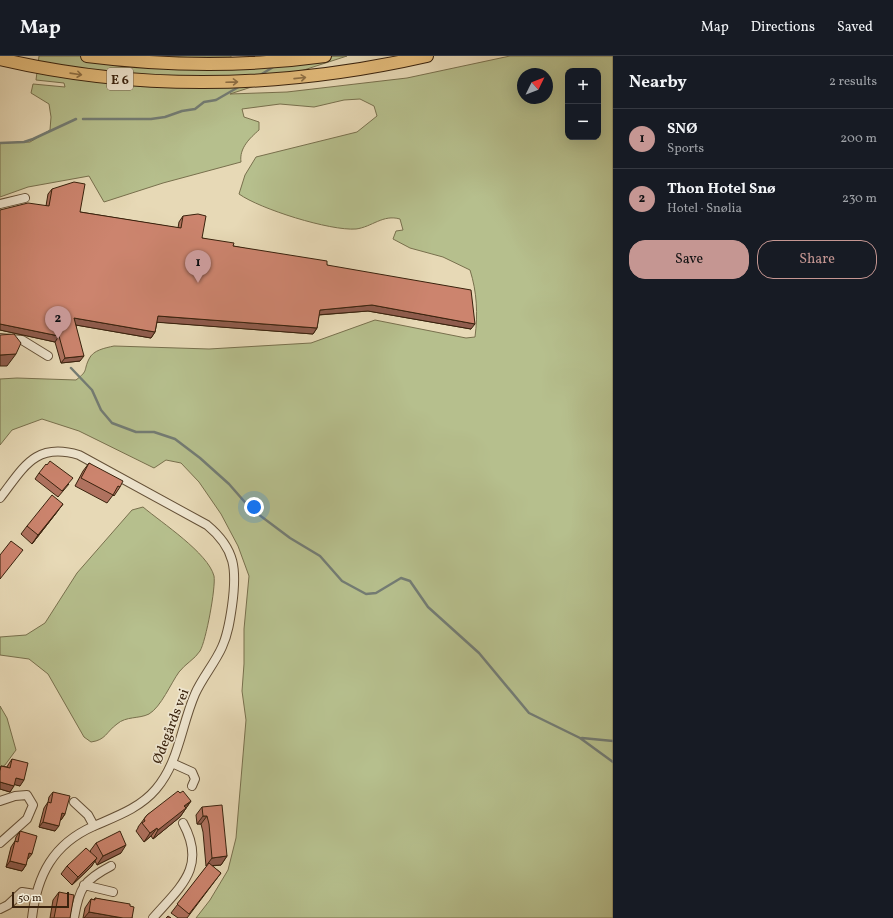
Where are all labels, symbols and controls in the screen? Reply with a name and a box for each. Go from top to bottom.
text: Map [20,15,61,41]
text: Map [701,18,729,37]
text: Directions [751,18,815,37]
text: Saved [837,18,873,37]
road number: E 6 [107,68,133,90]
north arrow [517,68,553,104]
map controls [565,68,601,140]
button: + [565,68,601,104]
one-way arrow [70,70,83,78]
text: Nearby [629,71,687,94]
text: 2 results [829,73,877,91]
one-way arrow [293,74,306,81]
one-way arrow [225,78,238,86]
button: − [565,104,601,140]
text: SNØ [667,119,697,140]
text: 1 [639,130,645,148]
text: 200 m [840,130,877,148]
text: Sports [667,140,704,158]
text: Thon Hotel Snø [667,179,776,200]
text: 2 [639,190,645,208]
text: 230 m [842,190,877,208]
text: Hotel · Snølia [667,200,742,218]
button: Save [629,240,749,279]
button: Share [757,240,877,279]
pin: 1 [185,250,211,283]
pin: 2 [45,306,71,339]
your location [244,497,264,517]
street label: Ødegårds vei [148,686,194,767]
scale bar [12,890,69,909]
text: 50 m [18,891,42,906]

